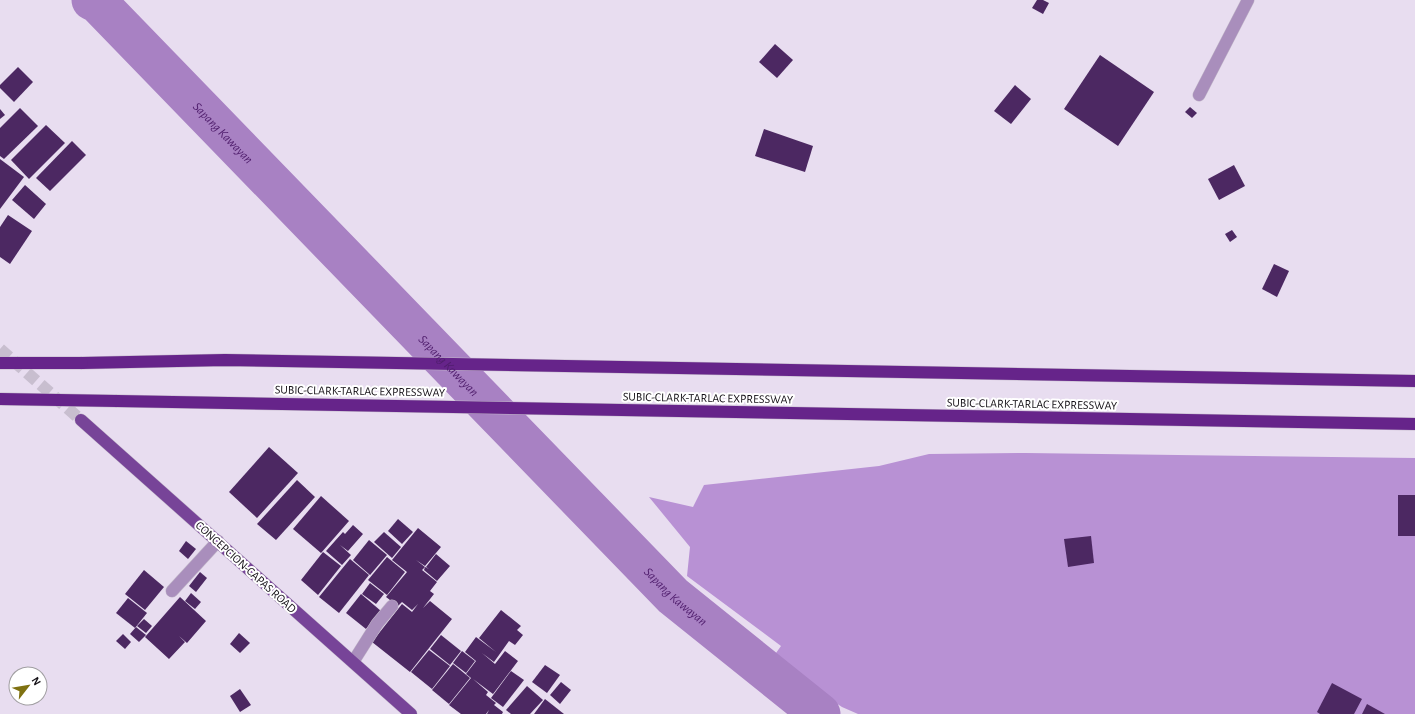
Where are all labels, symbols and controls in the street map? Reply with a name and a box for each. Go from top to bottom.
water label: Sapang Kawayan [190,100,255,167]
water label: Sapang Kawayan [416,333,480,399]
street label: SUBIC-CLARK-TARLAC EXPRESSWAY [275,384,446,398]
street label: SUBIC-CLARK-TARLAC EXPRESSWAY [623,391,794,405]
street label: SUBIC-CLARK-TARLAC EXPRESSWAY [947,397,1118,411]
street label: CONCEPCION-CAPAS ROAD [193,519,299,615]
water label: Sapang Kawayan [641,566,709,629]
north arrow [8,666,48,706]
text: N [29,675,43,687]

